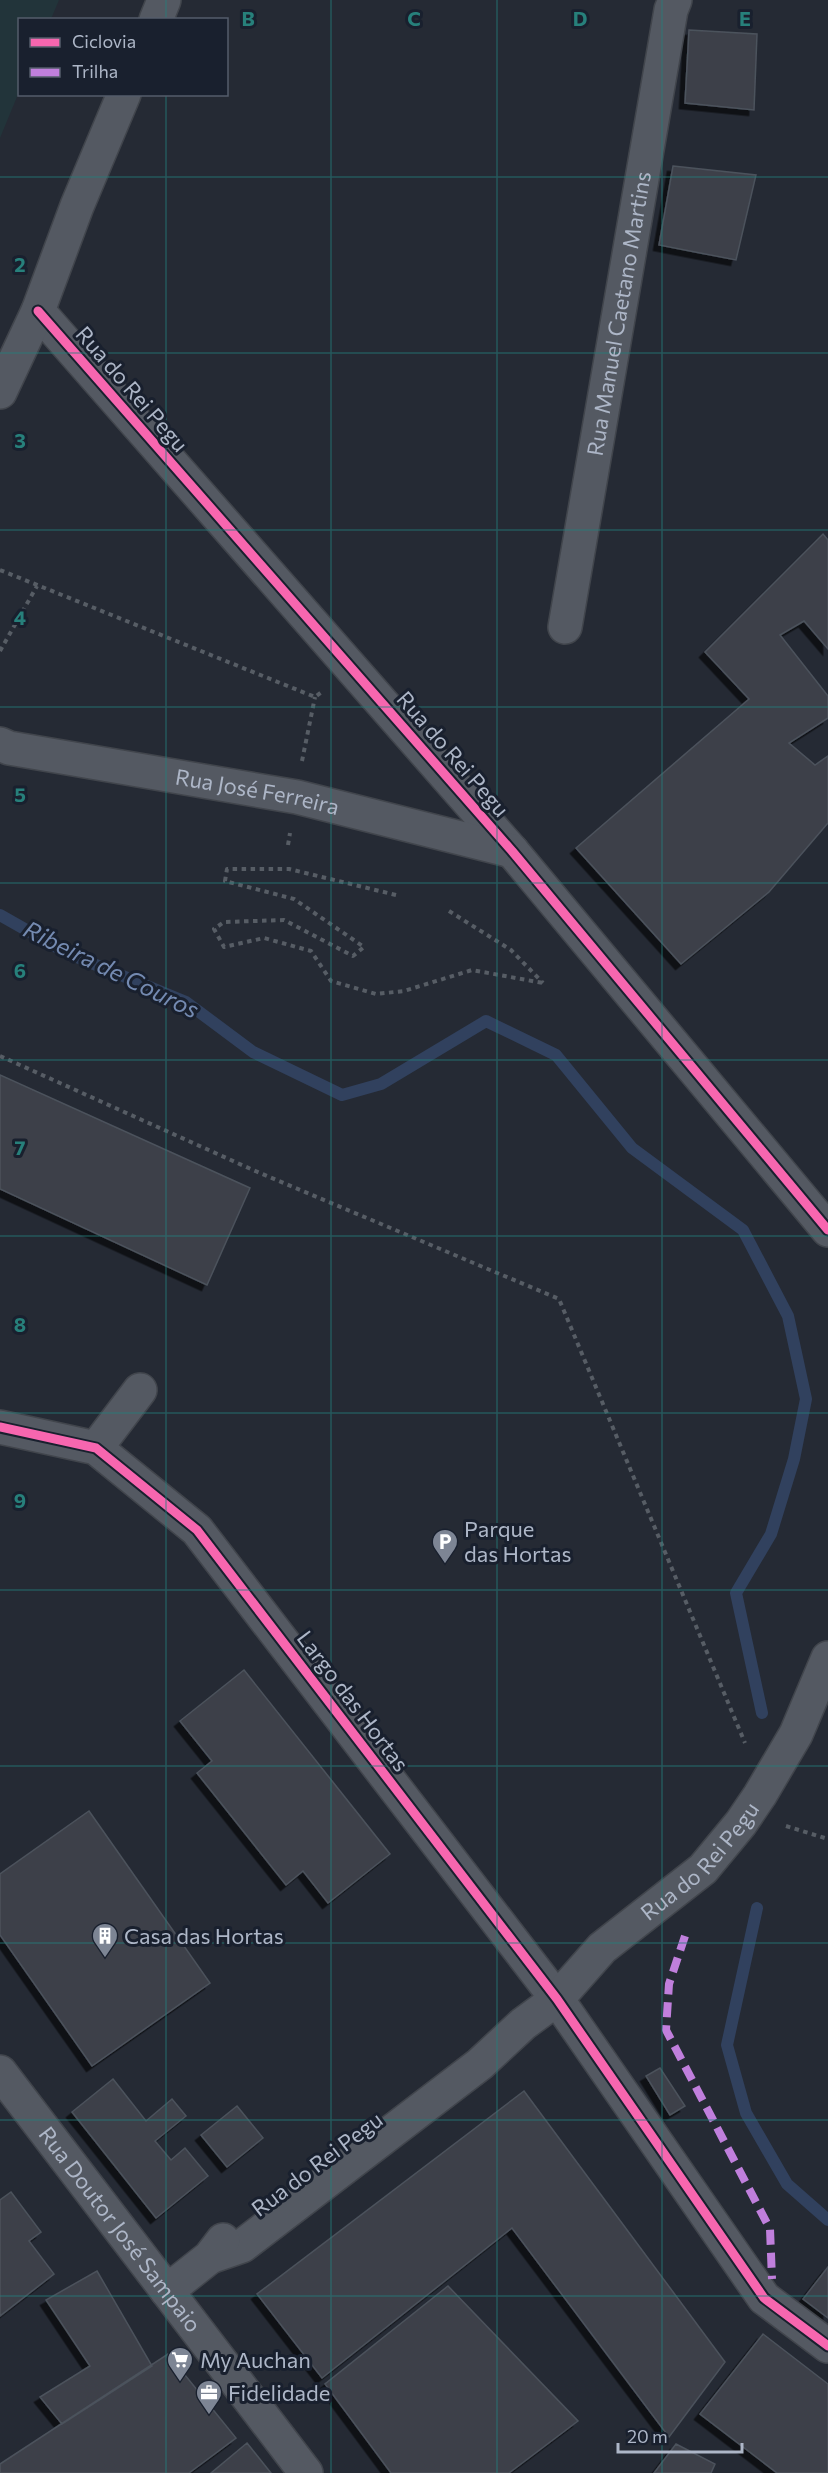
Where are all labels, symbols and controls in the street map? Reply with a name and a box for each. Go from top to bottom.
text: B [241,6,255,30]
text: C [407,6,421,30]
text: D [573,6,587,30]
text: E [739,6,751,30]
legend [18,18,228,96]
text: Ciclovia [72,30,136,52]
text: Trilha [72,60,118,82]
street label: Rua Manuel Caetano Martins [581,169,656,458]
text: 2 [14,252,26,276]
street label: Rua do Rei Pegu [71,320,194,457]
text: 3 [14,428,26,452]
text: 4 [14,605,26,629]
street label: Rua do Rei Pegu [392,685,515,822]
street label: Rua José Ferreira [173,763,342,820]
text: 5 [14,782,26,806]
water label: Ribeira de Couros [19,914,204,1024]
text: 6 [14,958,26,982]
text: 7 [15,1135,26,1159]
text: 8 [14,1312,26,1336]
text: 9 [14,1488,26,1512]
place label: Parque das Hortas [464,1515,571,1567]
parking icon: Parque das Hortas [430,1527,460,1565]
street label: Largo das Hortas [292,1625,415,1776]
street label: Rua do Rei Pegu [635,1797,764,1926]
building icon: Casa das Hortas [90,1921,120,1959]
place label: Casa das Hortas [124,1922,284,1949]
street label: Rua do Rei Pegu [246,2105,388,2222]
street label: Rua Doutor José Sampaio [33,2121,208,2337]
supermarket icon: My Auchan [165,2345,195,2383]
place label: My Auchan [200,2346,311,2373]
office icon: Fidelidade [194,2378,224,2416]
place label: Fidelidade [228,2379,330,2406]
scale bar [618,2416,742,2454]
text: 20 m [627,2425,668,2447]

